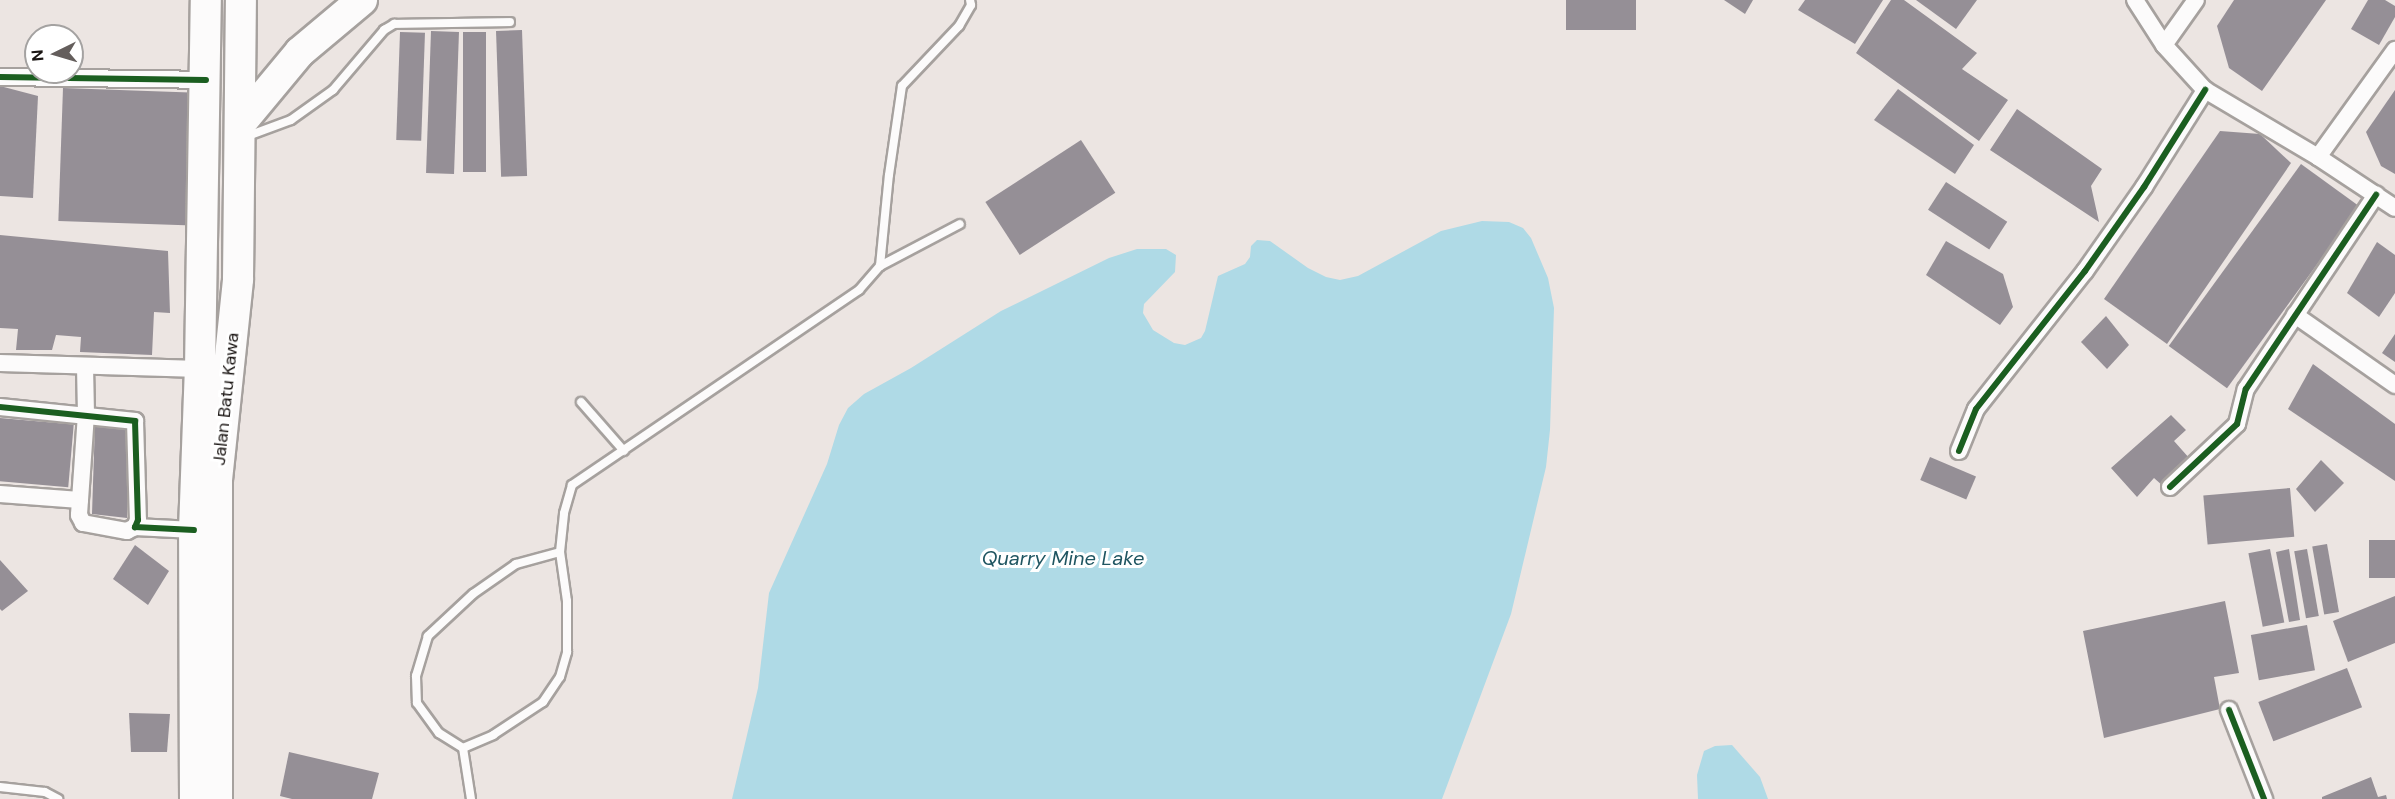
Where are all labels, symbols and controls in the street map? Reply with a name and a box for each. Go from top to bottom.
north arrow [24,24,84,84]
text: N [27,49,49,62]
street label: Jalan Batu Kawa [208,332,244,466]
water label: Quarry Mine Lake [982,546,1144,570]

